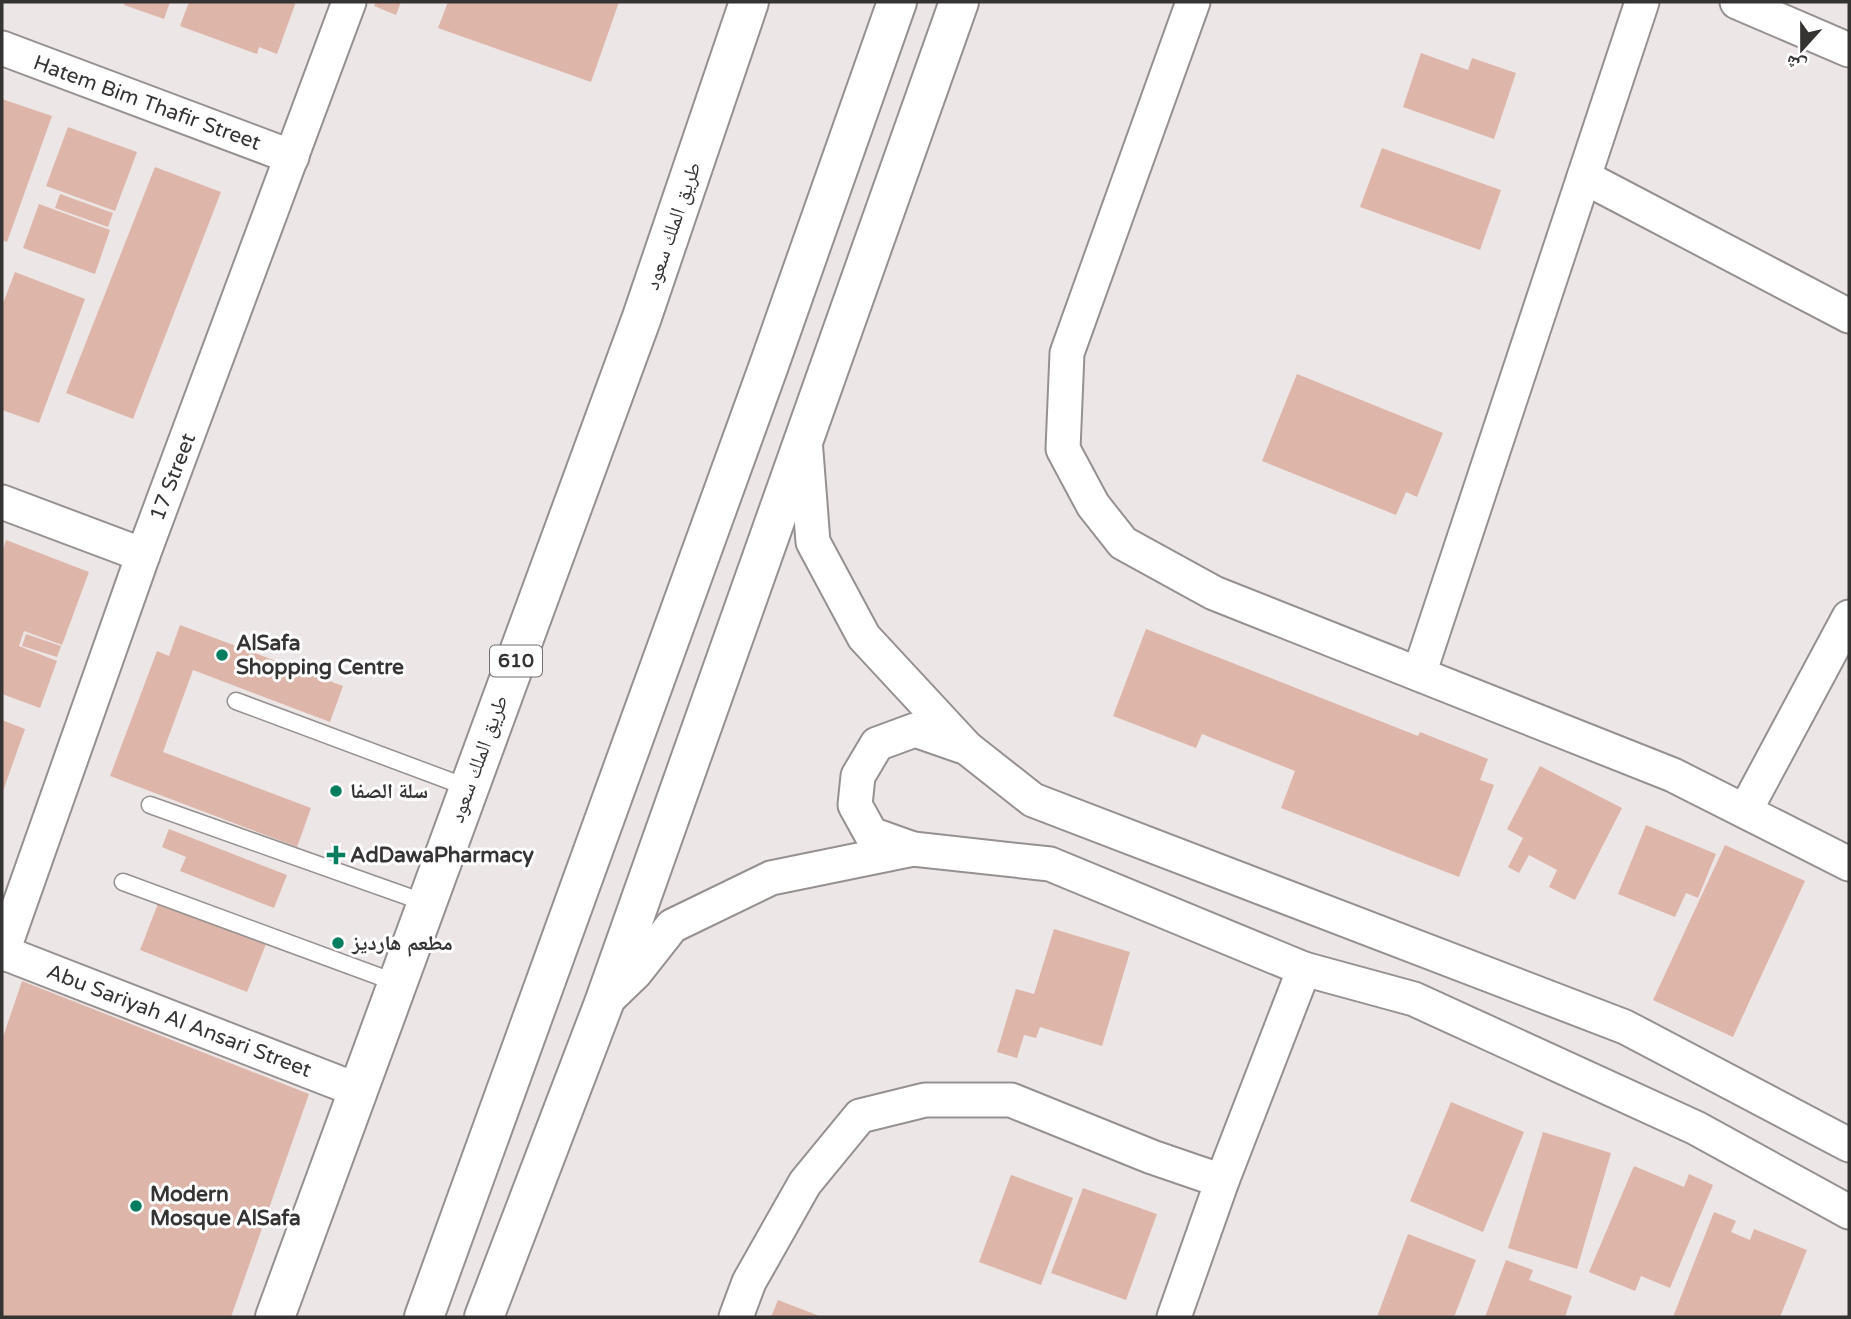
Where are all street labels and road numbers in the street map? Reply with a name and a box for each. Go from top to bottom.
street label: Hatem Bim Thafir Street [30,50,264,156]
street label: طريق الملك سعود [639,159,707,293]
street label: 17 Street [145,430,201,524]
road number: 610 [490,646,542,676]
street label: طريق الملك سعود [444,692,514,826]
street label: Abu Sariyah Al Ansari Street [43,959,315,1083]

